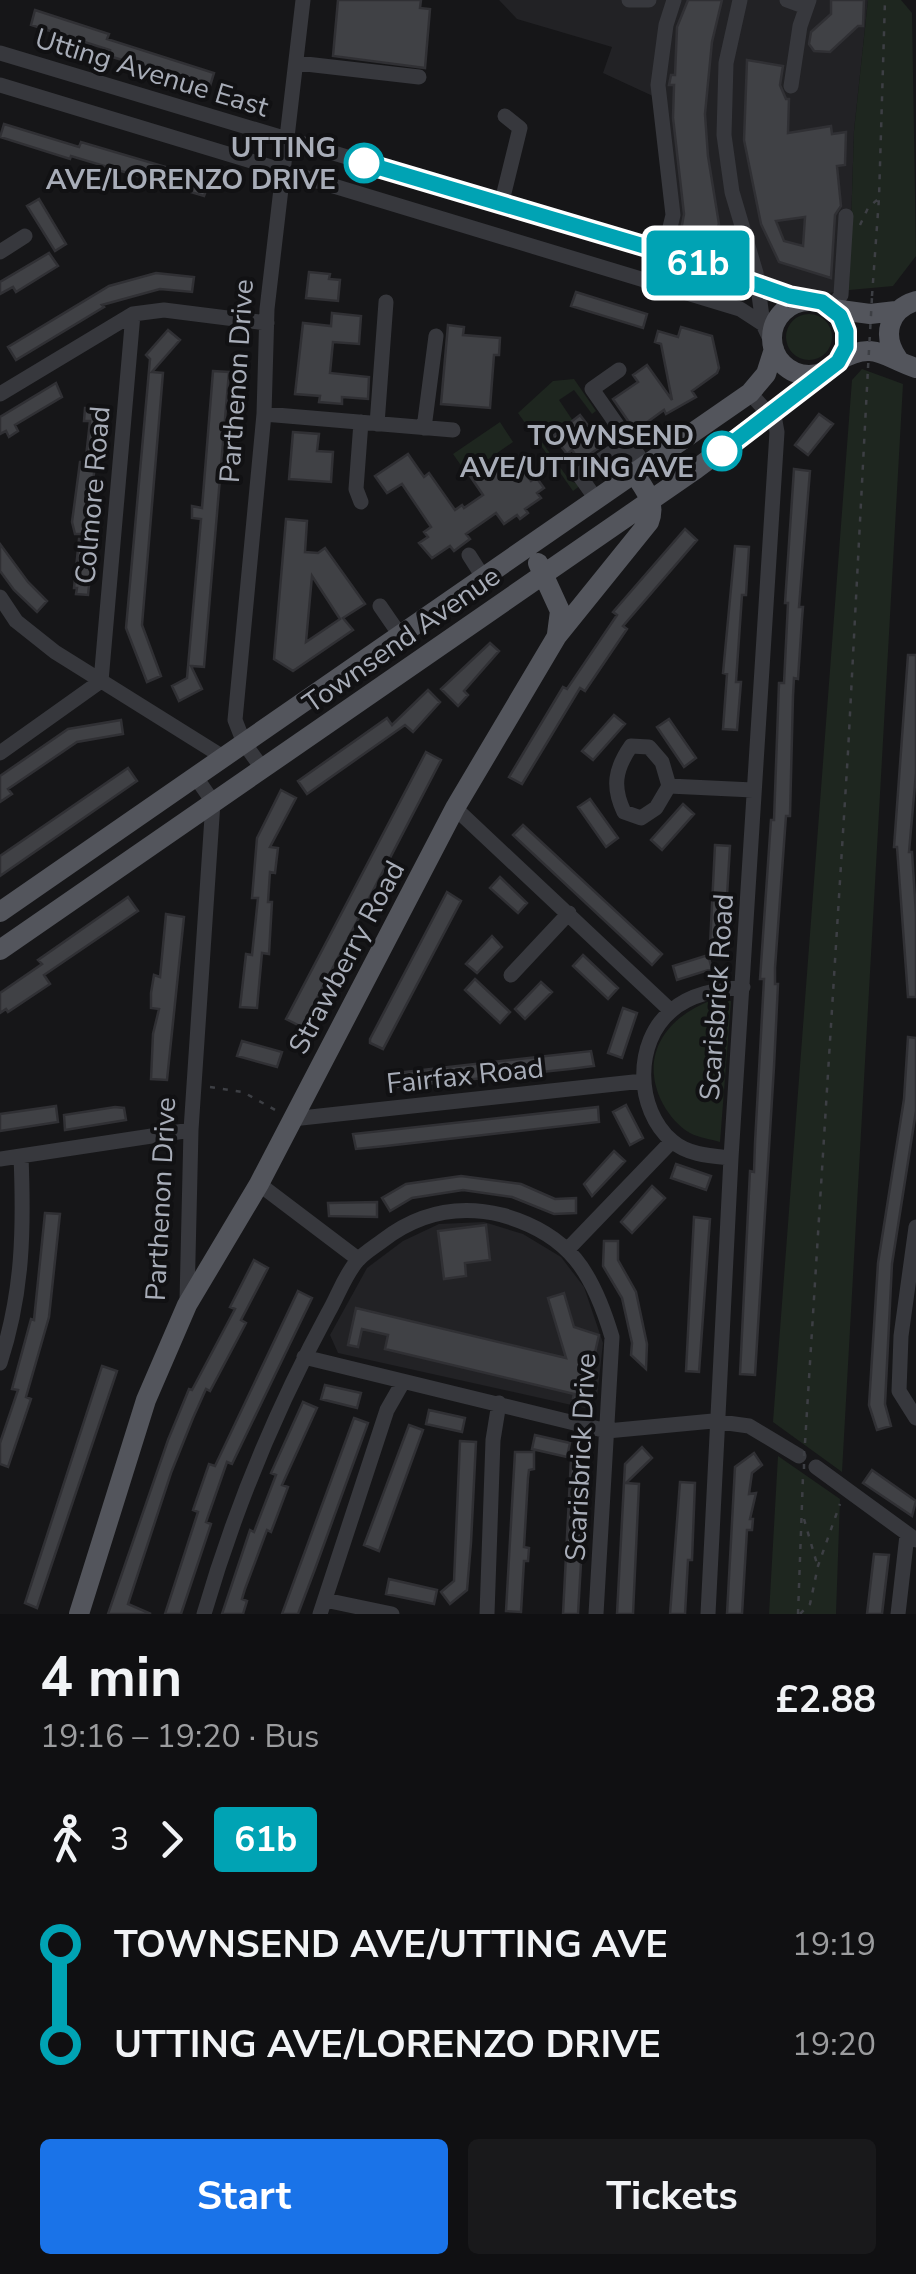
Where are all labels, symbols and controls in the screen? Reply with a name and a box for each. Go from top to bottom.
street label: Utting Avenue East [30,19,273,127]
place label: UTTING AVE/LORENZO DRIVE [46,129,336,199]
marker: UTTING AVE/LORENZO DRIVE [345,144,383,182]
line badge: 61b [640,230,756,296]
text: 61b [666,240,730,287]
street label: Parthenon Drive [211,278,263,484]
street label: Colmore Road [66,405,120,586]
place label: TOWNSEND AVE/UTTING AVE [460,417,694,487]
marker: TOWNSEND AVE/UTTING AVE [703,432,741,470]
street label: Townsend Avenue [295,558,508,722]
street label: Strawberry Road [280,854,414,1061]
street label: Scarisbrick Road [691,892,743,1102]
street label: Fairfax Road [385,1049,546,1103]
street label: Parthenon Drive [137,1096,185,1302]
street label: Scarisbrick Drive [557,1352,605,1562]
text: 4 min [40,1640,182,1715]
text: £2.88 [775,1674,876,1725]
text: 19:16 – 19:20 · Bus [40,1715,319,1758]
icon: walk [40,1812,95,1867]
icon: forward [144,1812,199,1867]
text: 61b [234,1816,297,1863]
text: 3 [110,1818,129,1861]
text: TOWNSEND AVE/UTTING AVE [114,1919,668,1970]
text: 19:19 [792,1923,876,1966]
text: UTTING AVE/LORENZO DRIVE [114,2019,661,2070]
text: 19:20 [792,2023,876,2066]
button: Start [40,2139,448,2254]
button: Tickets [468,2139,876,2254]

